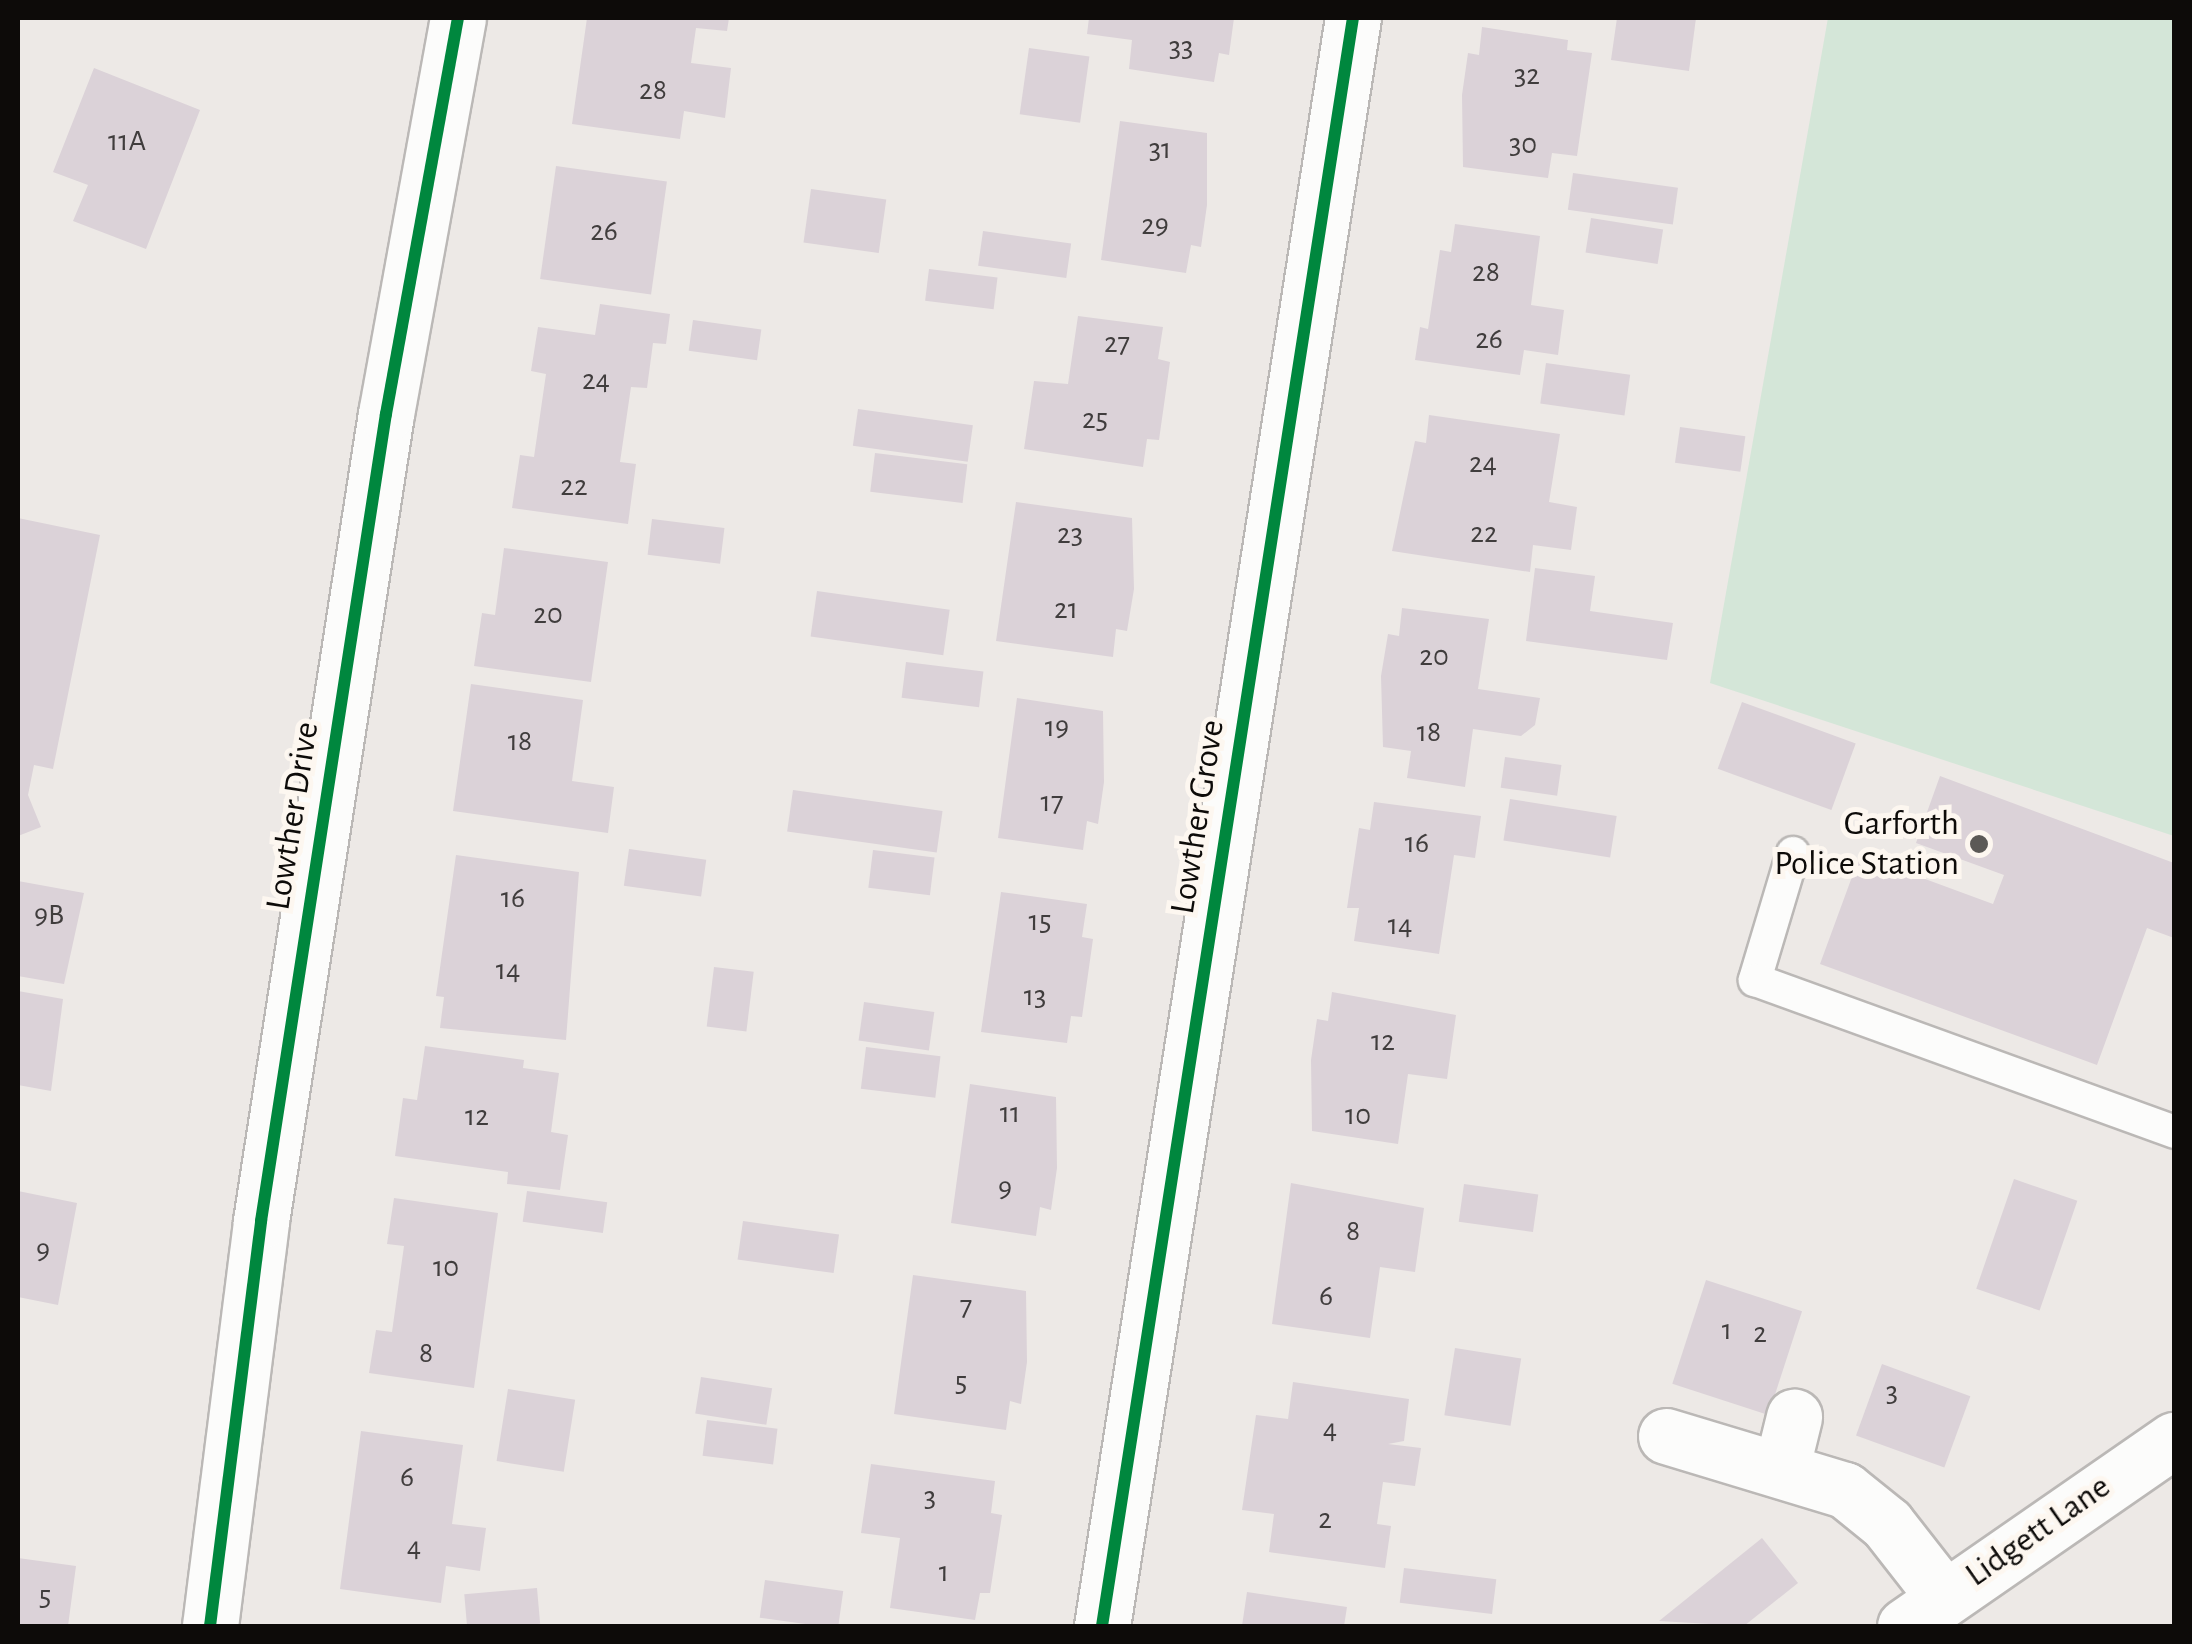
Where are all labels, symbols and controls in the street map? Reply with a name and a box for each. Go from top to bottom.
house number: 33 [1169,29,1193,65]
house number: 32 [1514,57,1540,93]
house number: 28 [639,72,667,108]
house number: 11A [108,123,146,159]
house number: 30 [1509,126,1537,162]
house number: 31 [1149,131,1171,167]
house number: 29 [1141,207,1169,243]
house number: 26 [590,213,618,249]
house number: 28 [1472,254,1500,290]
house number: 26 [1475,321,1503,357]
house number: 27 [1104,325,1130,361]
house number: 24 [582,362,610,398]
house number: 25 [1082,401,1108,437]
house number: 24 [1469,445,1497,481]
house number: 22 [560,468,588,504]
house number: 22 [1470,515,1498,551]
house number: 23 [1057,516,1083,552]
house number: 21 [1054,591,1078,627]
house number: 20 [533,596,563,632]
house number: 20 [1419,638,1449,674]
house number: 19 [1045,709,1069,745]
house number: 18 [1417,714,1441,750]
street label: Lowther Grove [1162,717,1234,917]
street label: Lowther Drive [257,719,329,913]
house number: 18 [508,723,532,759]
house number: 17 [1041,784,1063,820]
place label: Garforth Police Station [1774,803,1959,885]
house number: 16 [1405,825,1429,861]
marker: Garforth Police Station [1968,833,1990,855]
house number: 16 [501,880,525,916]
house number: 9B [34,897,64,933]
house number: 15 [1029,903,1051,939]
house number: 14 [1388,907,1412,943]
house number: 14 [496,952,520,988]
house number: 13 [1024,978,1046,1014]
house number: 12 [1371,1023,1395,1059]
house number: 11 [1000,1095,1020,1131]
house number: 10 [1345,1097,1371,1133]
house number: 12 [465,1098,489,1134]
house number: 9 [998,1170,1012,1206]
house number: 8 [1346,1213,1360,1249]
house number: 9 [36,1232,50,1268]
house number: 10 [433,1249,459,1285]
house number: 6 [1319,1278,1333,1314]
house number: 7 [960,1288,972,1324]
house number: 1 [1722,1312,1732,1348]
house number: 2 [1753,1315,1767,1351]
house number: 8 [419,1335,433,1371]
house number: 5 [955,1364,967,1400]
house number: 3 [1886,1374,1898,1410]
house number: 4 [1323,1411,1337,1447]
house number: 6 [400,1459,414,1495]
street label: Lidgett Lane [1958,1466,2118,1596]
house number: 3 [924,1479,936,1515]
house number: 2 [1318,1501,1332,1537]
house number: 4 [407,1529,421,1565]
house number: 1 [939,1554,949,1590]
house number: 5 [39,1578,51,1614]

